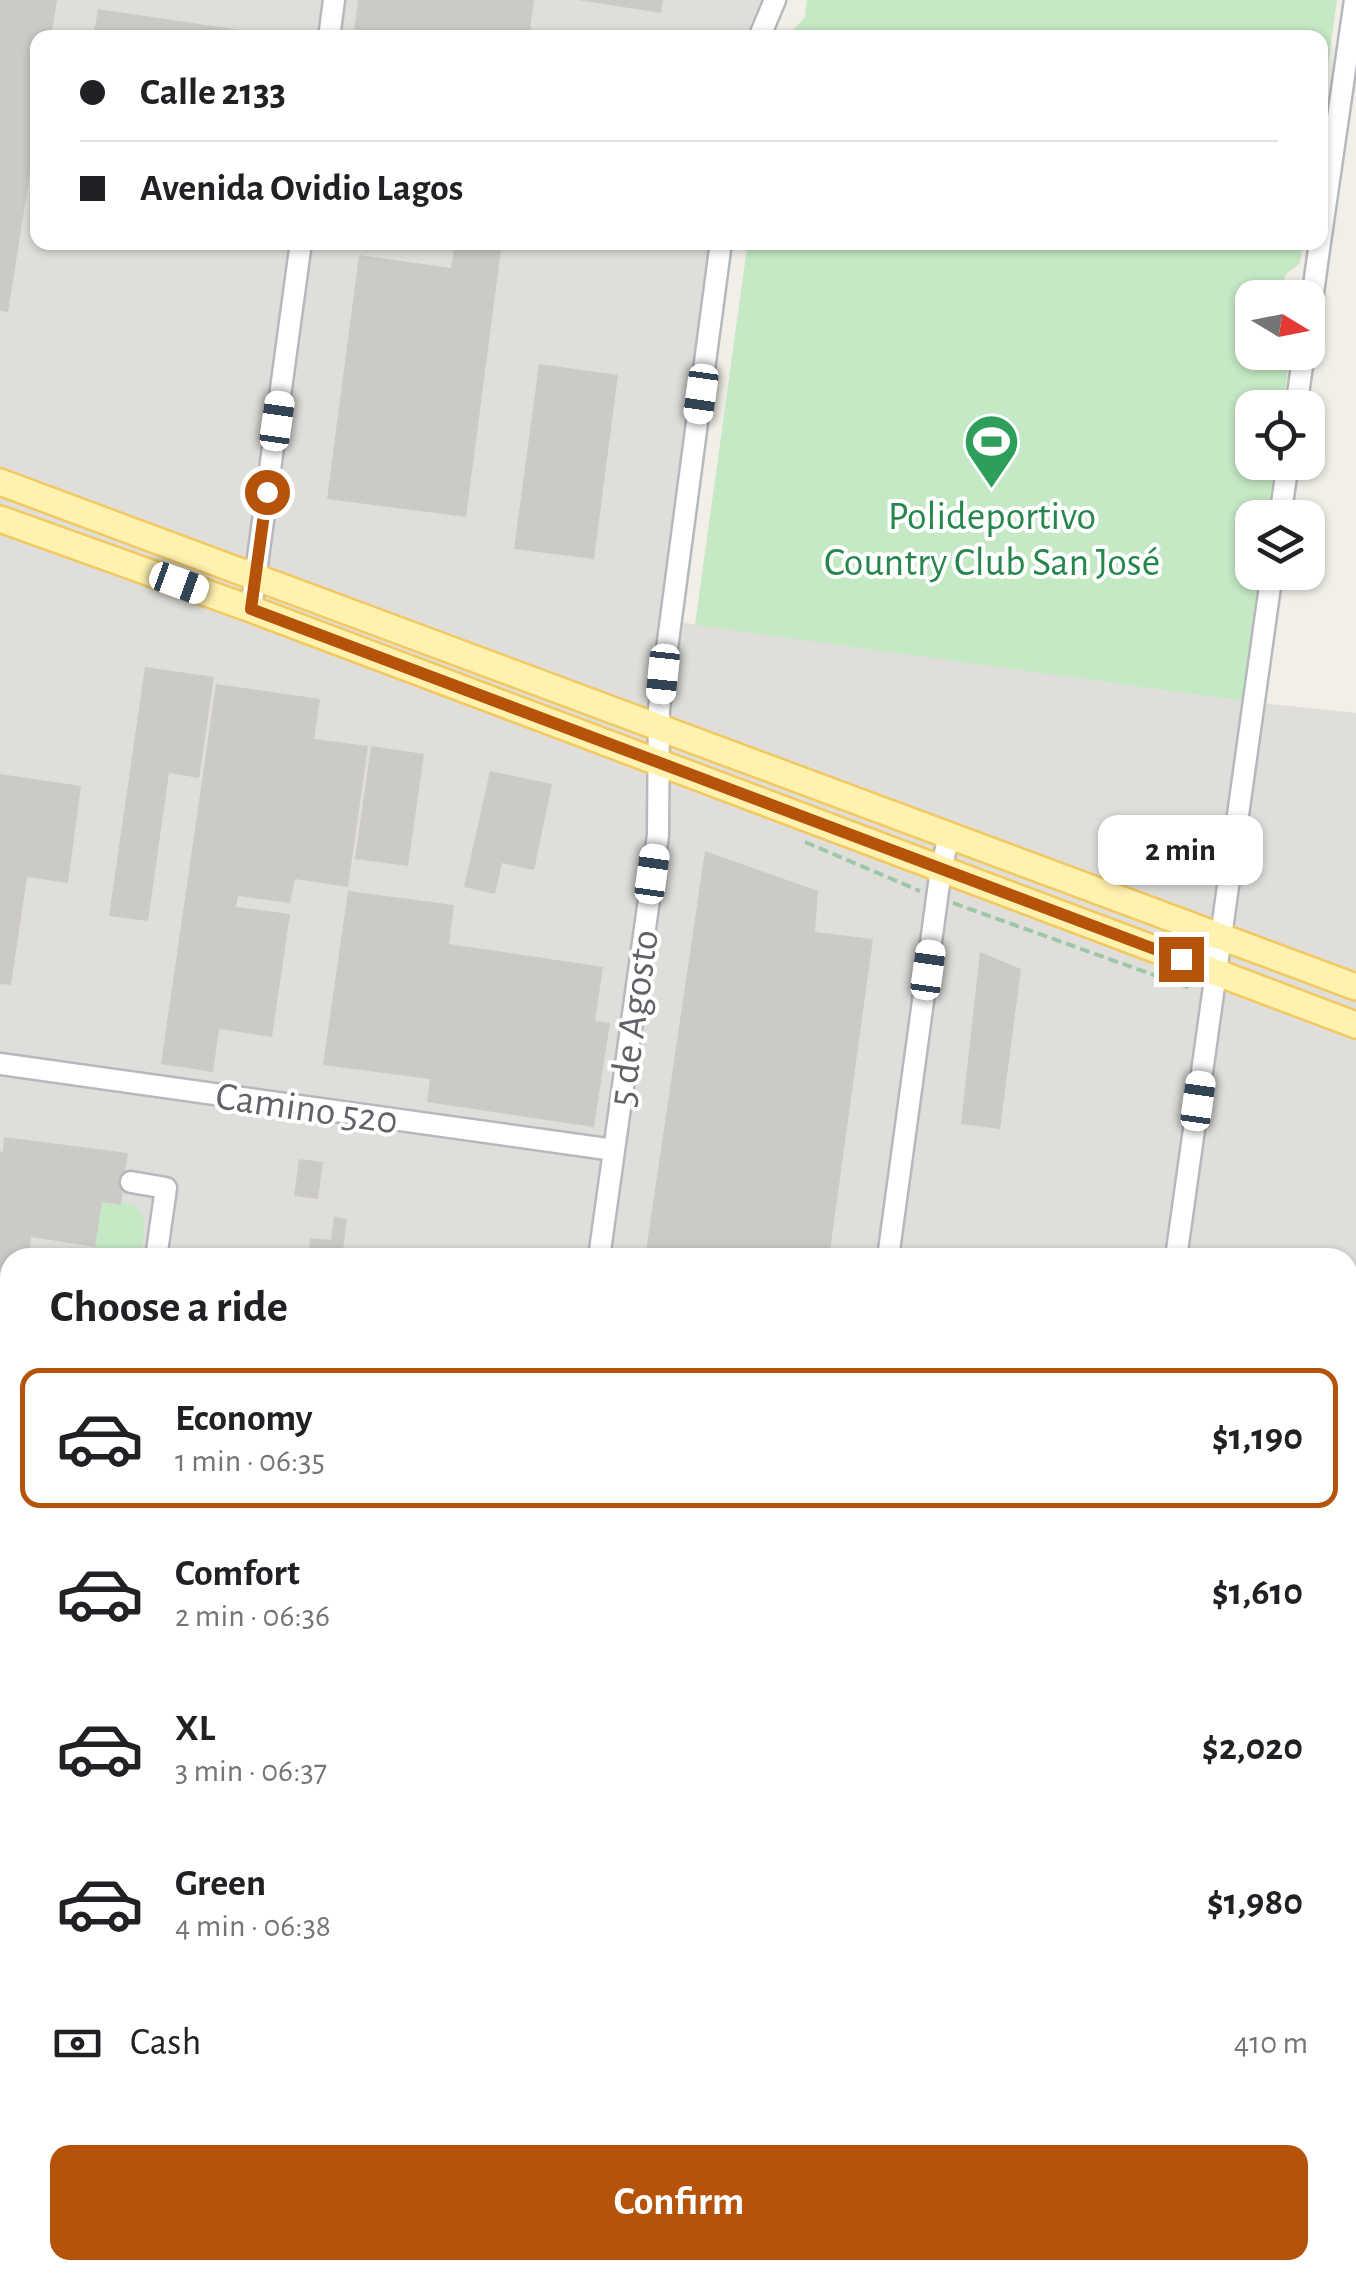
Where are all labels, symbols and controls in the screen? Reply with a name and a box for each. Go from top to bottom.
text: Calle 2133 [140,74,286,112]
text: Avenida Ovidio Lagos [140,170,463,208]
north arrow [1235,280,1325,370]
map controls [1235,280,1325,590]
car [682,362,720,426]
car [258,389,296,453]
button: locate [1235,390,1325,480]
sports icon: Polideportivo Country Club San José [962,411,1022,490]
route start [245,470,290,515]
place label: Polideportivo Country Club San José [824,497,1160,583]
button: layers [1235,500,1325,590]
car [146,559,212,607]
car [645,643,681,705]
callout: 2 min [1098,814,1264,884]
text: 2 min [1145,834,1216,866]
car [633,842,671,906]
street label: 5 de Agosto [602,927,666,1109]
route end [1159,937,1204,982]
car [909,938,947,1002]
car [1179,1069,1217,1133]
street label: Camino 520 [213,1076,400,1142]
text: Choose a ride [50,1285,288,1330]
icon: car [55,1393,145,1483]
text: Economy [175,1400,313,1438]
text: $1,190 [1212,1419,1303,1457]
text: 1 min · 06:35 [175,1445,325,1477]
icon: car [55,1548,145,1638]
text: Comfort [175,1555,300,1593]
text: $1,610 [1212,1574,1303,1612]
text: 2 min · 06:36 [175,1600,330,1632]
icon: car [55,1703,145,1793]
text: XL [175,1710,215,1748]
text: $2,020 [1202,1729,1303,1767]
text: 3 min · 06:37 [175,1755,327,1787]
icon: car [55,1858,145,1948]
text: Green [175,1865,266,1903]
text: $1,980 [1207,1884,1303,1922]
text: 4 min · 06:38 [175,1910,331,1942]
icon: cash [50,2016,105,2071]
text: Cash [130,2024,201,2062]
text: 410 m [1234,2027,1308,2059]
button: Confirm [50,2145,1308,2260]

